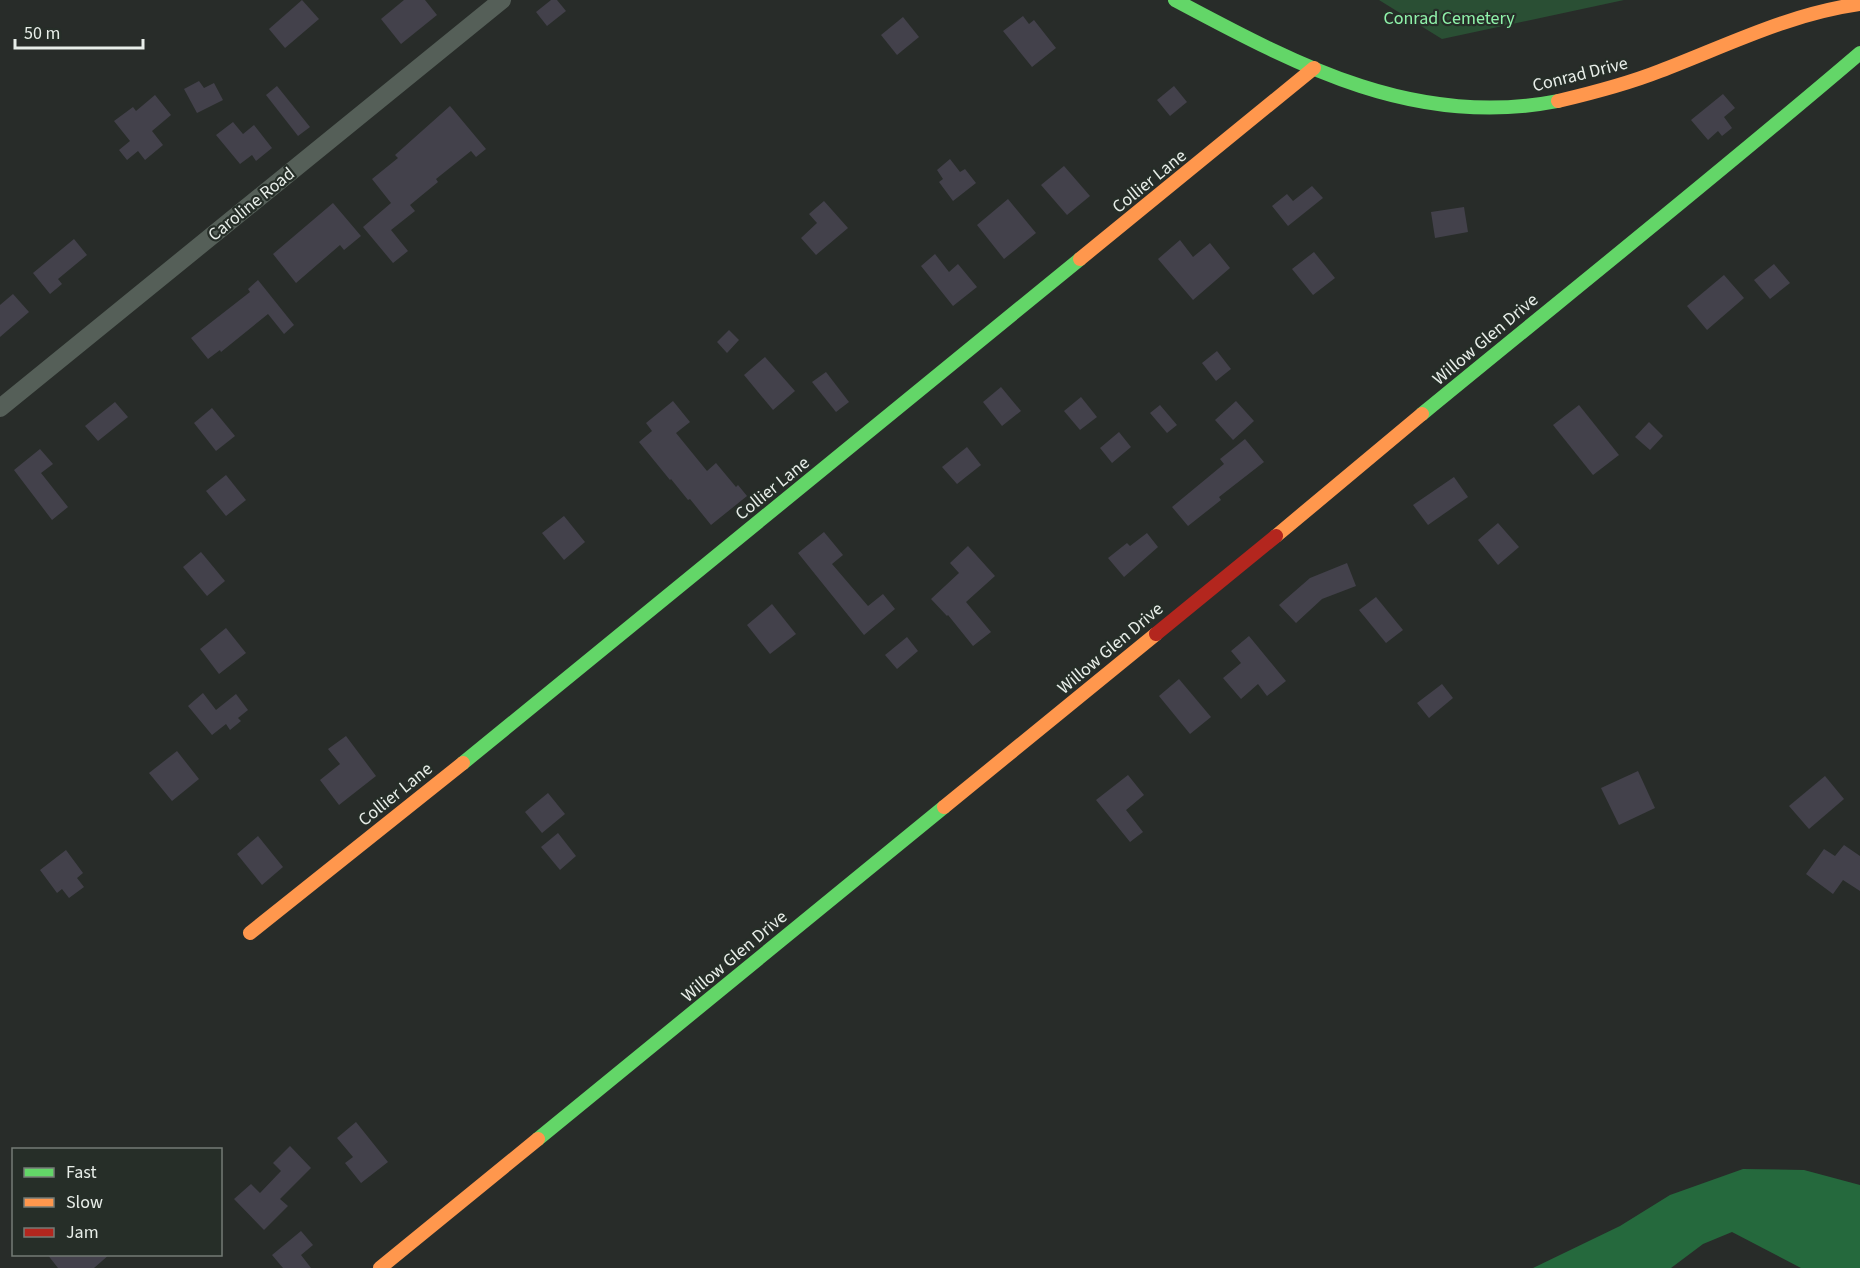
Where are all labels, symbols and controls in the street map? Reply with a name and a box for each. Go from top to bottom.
park label: Conrad Cemetery [1383,6,1515,31]
scale bar [15,12,142,50]
text: 50 m [24,21,60,46]
street label: Conrad Drive [1530,51,1630,98]
street label: Collier Lane [1107,144,1192,219]
street label: Caroline Road [203,162,300,247]
street label: Willow Glen Drive [1427,288,1544,391]
street label: Collier Lane [730,451,815,526]
street label: Willow Glen Drive [1052,597,1169,700]
street label: Collier Lane [353,757,438,832]
street label: Willow Glen Drive [676,905,793,1008]
legend [12,1148,222,1256]
text: Fast [66,1160,97,1185]
text: Slow [66,1190,103,1215]
text: Jam [66,1220,99,1245]

